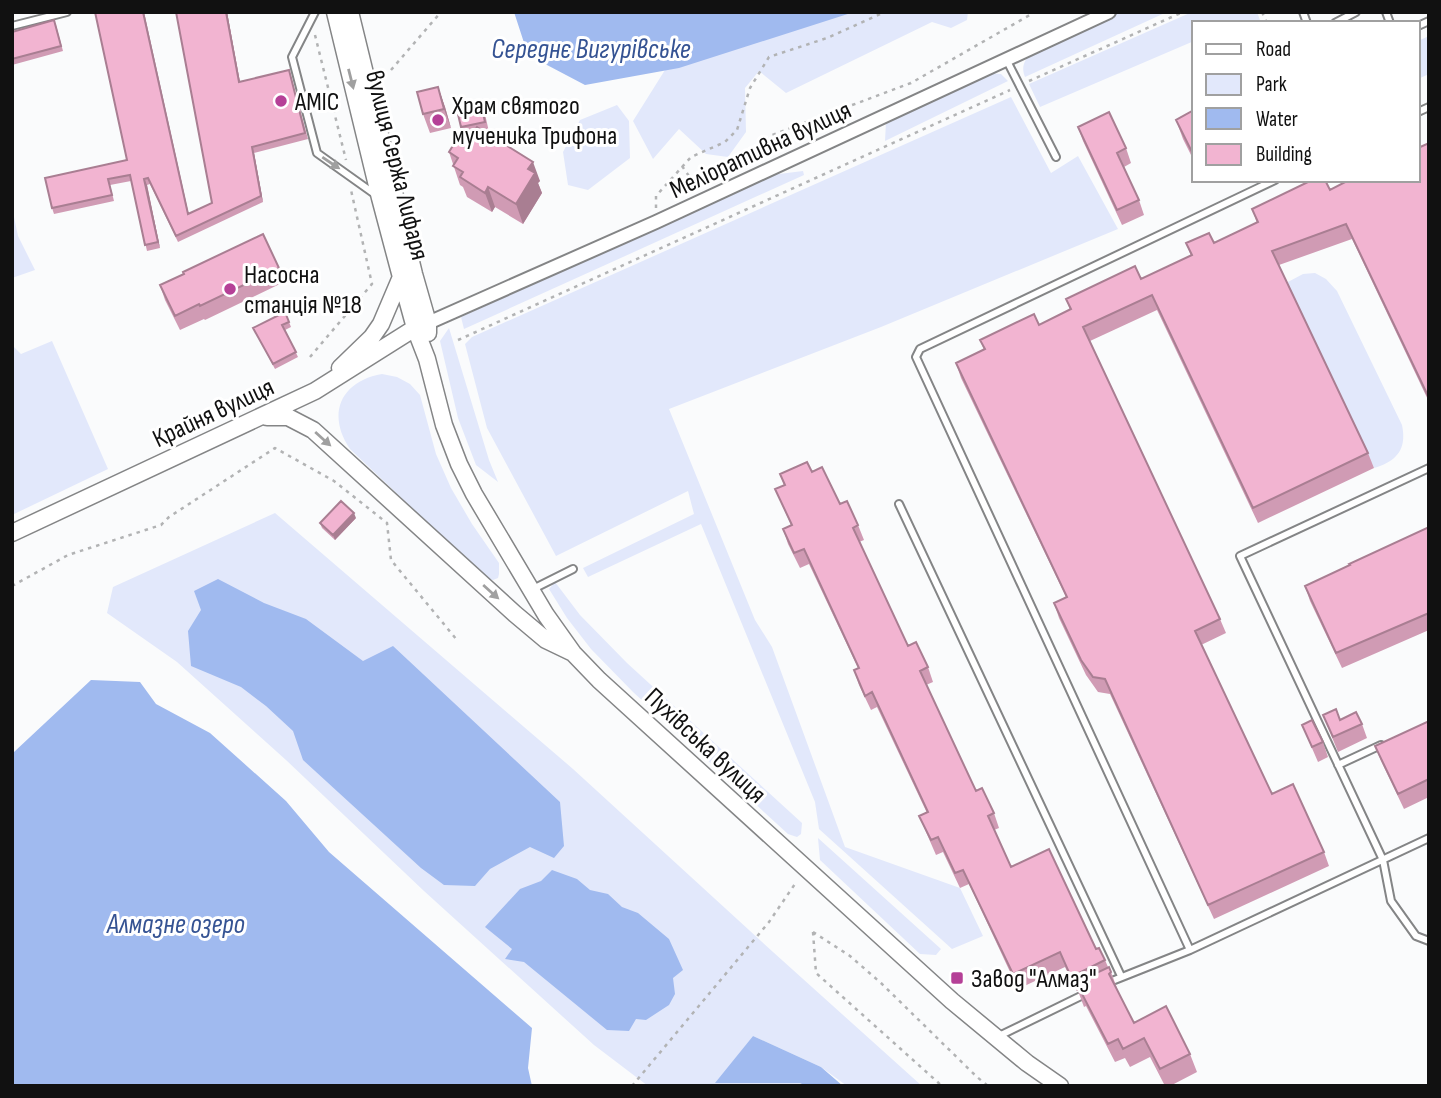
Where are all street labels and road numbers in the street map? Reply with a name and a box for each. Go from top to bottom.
street label: вулиця Сержа Лифаря [358,67,435,263]
street label: Меліоративна вулиця [665,95,856,206]
street label: Крайня вулиця [148,372,279,455]
street label: Пухівська вулиця [638,682,772,810]

